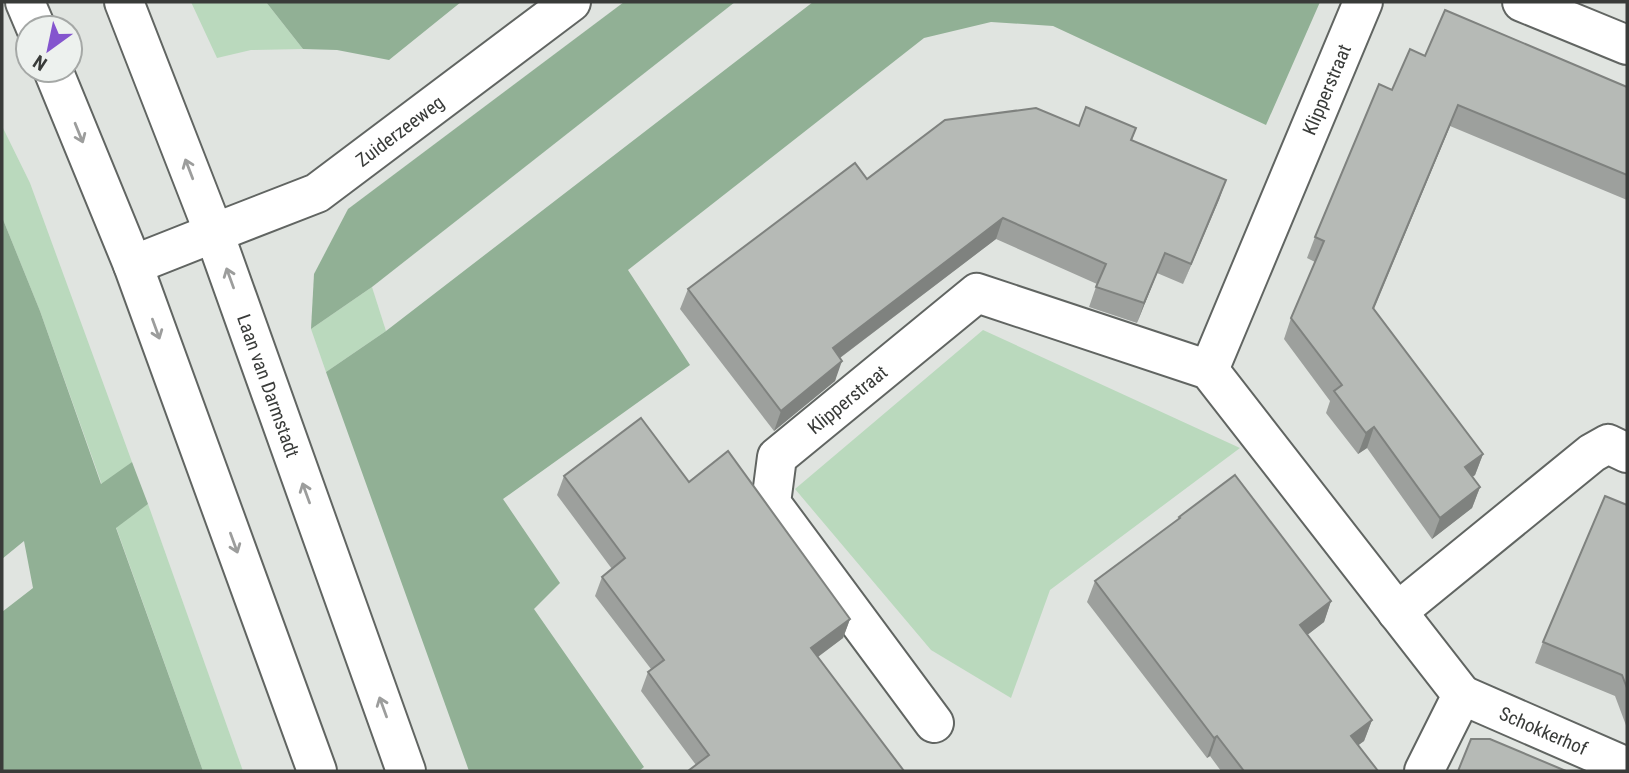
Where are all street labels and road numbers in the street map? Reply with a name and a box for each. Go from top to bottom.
street label: Klipperstraat [1297,41,1356,138]
street label: Zuiderzeeweg [351,90,448,171]
street label: Laan van Darmstadt [232,311,305,460]
street label: Klipperstraat [803,360,892,439]
street label: Schokkerhof [1496,701,1591,760]

